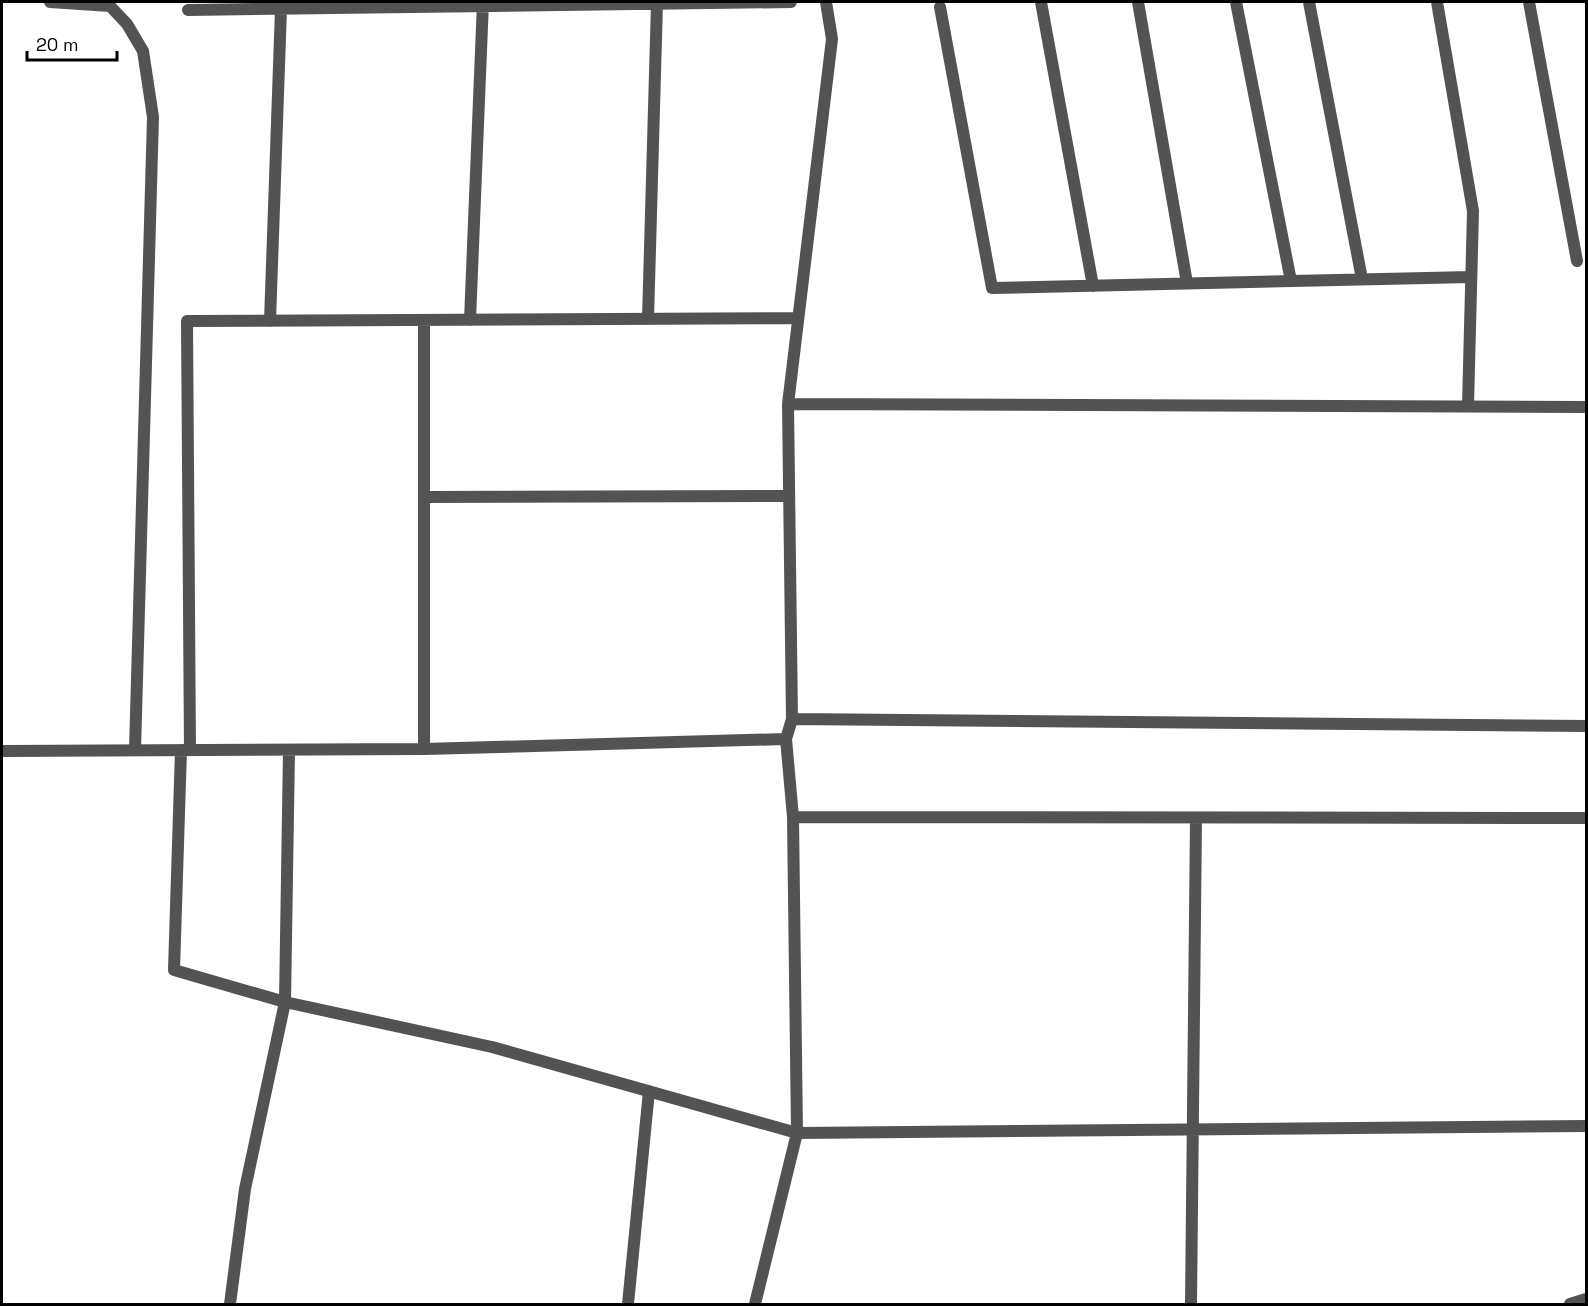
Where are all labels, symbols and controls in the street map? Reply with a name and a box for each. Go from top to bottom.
scale bar [27,24,117,62]
text: 20 m [36,33,79,56]

